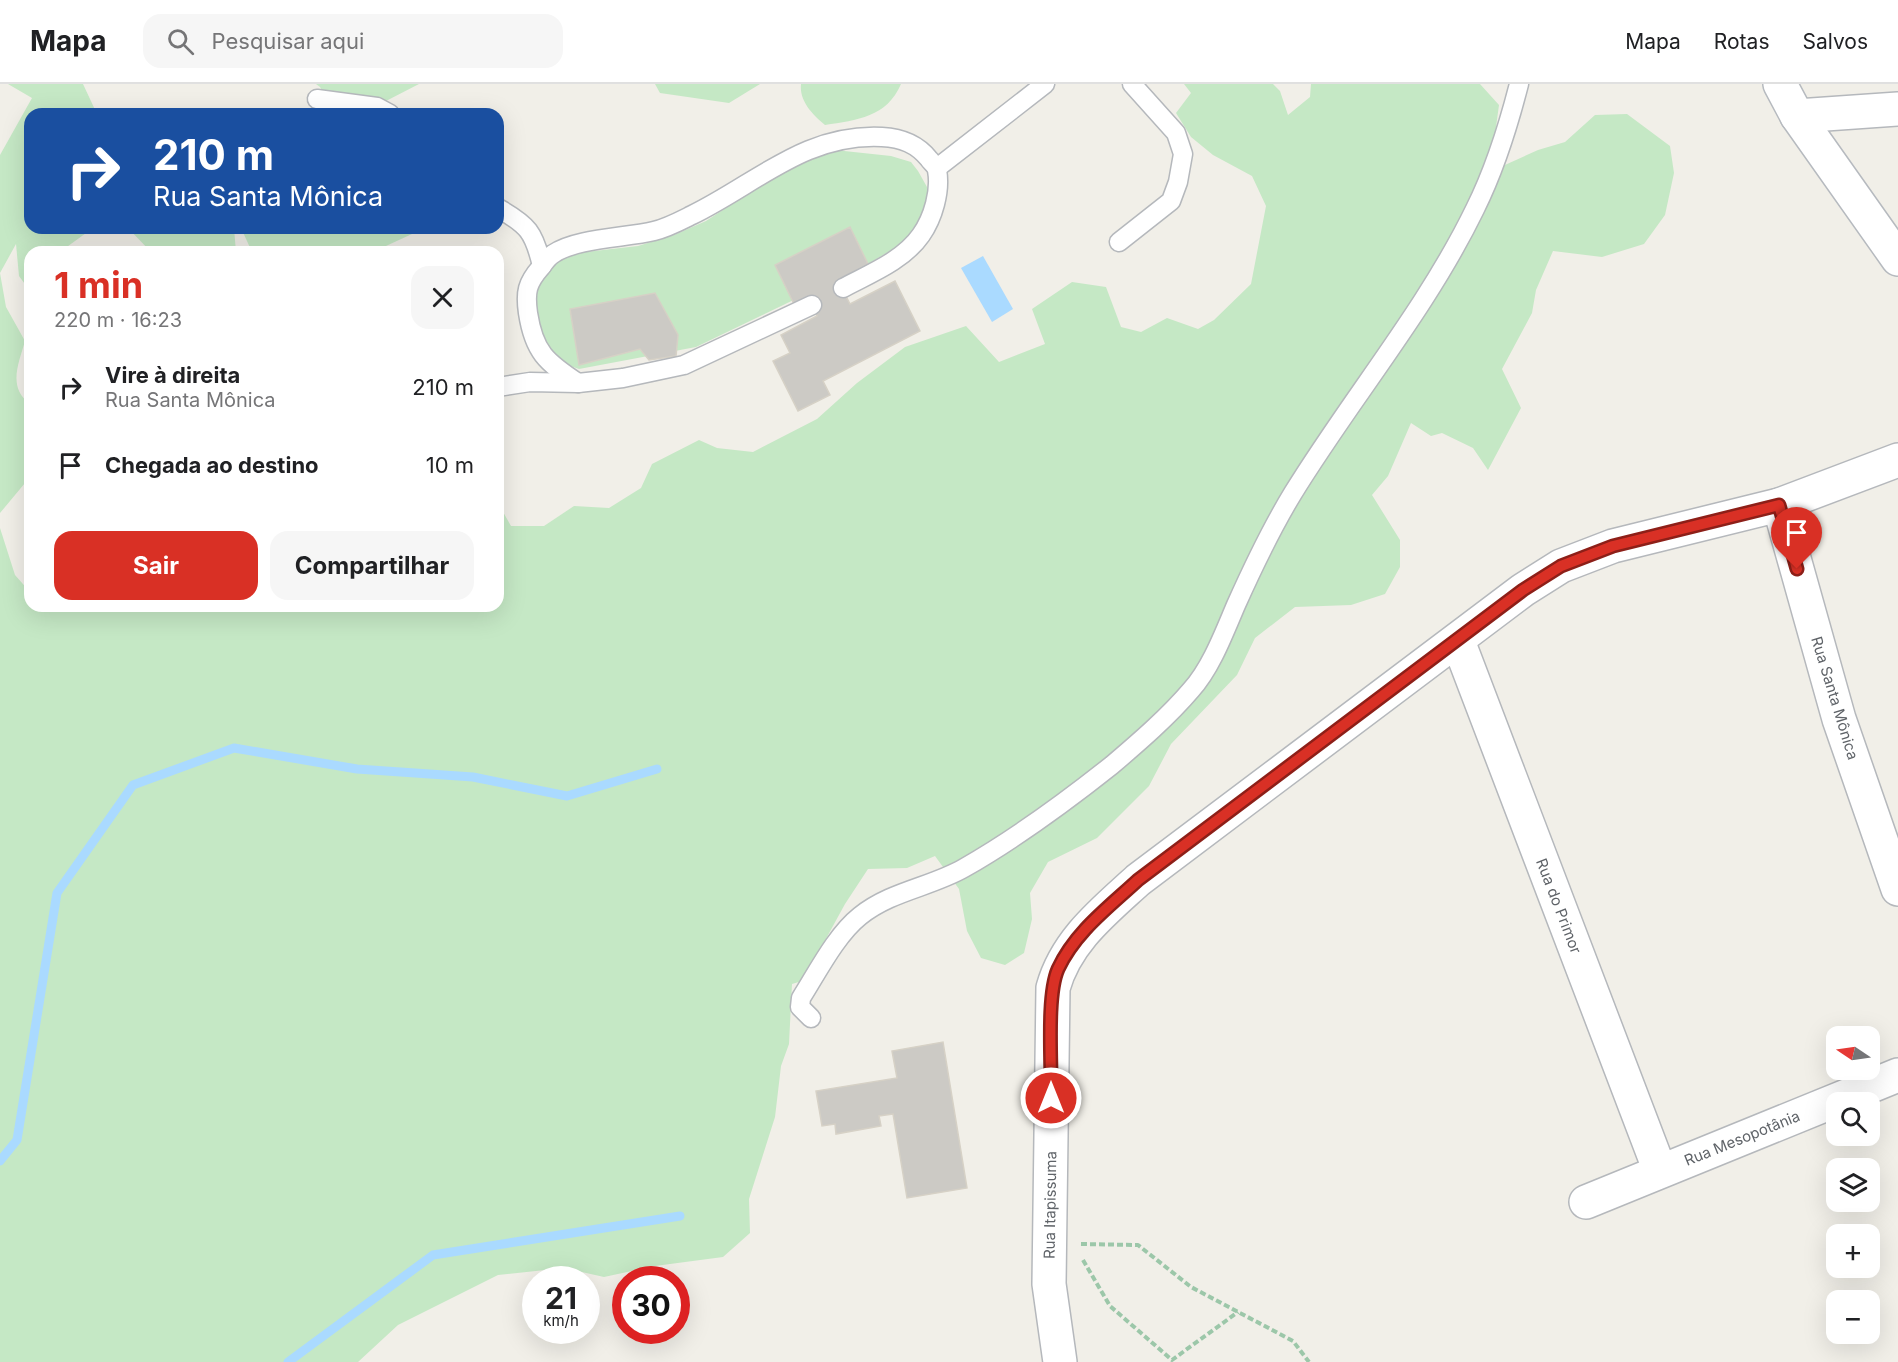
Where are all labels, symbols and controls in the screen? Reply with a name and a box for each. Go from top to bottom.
search box [143,14,563,68]
text: Mapa [30,24,107,58]
icon: search [164,25,197,58]
text: Pesquisar aqui [212,28,364,54]
text: Mapa [1625,29,1681,54]
text: Rotas [1714,29,1769,54]
text: Salvos [1802,29,1868,54]
text: 210 m [153,129,274,180]
icon: right [54,132,132,210]
text: Rua Santa Mônica [153,180,383,213]
text: 1 min [54,263,143,307]
button: close [411,266,474,329]
text: 220 m · 16:23 [54,308,182,332]
text: Vire à direita [105,362,240,388]
icon: right [54,371,87,404]
text: 210 m [412,374,474,400]
text: Rua Santa Mônica [105,388,276,412]
icon: arrive [54,449,87,482]
text: Chegada ao destino [105,452,319,478]
text: 10 m [426,452,474,478]
pin [1771,507,1822,569]
icon: arrive [1780,516,1813,549]
button: Sair [54,531,258,600]
button: Compartilhar [270,531,474,600]
street label: Rua Santa Mônica [1807,634,1863,762]
street label: Rua do Primor [1532,856,1586,957]
north arrow [1826,1026,1880,1080]
map controls [1826,1026,1880,1344]
position arrow [1019,1066,1083,1130]
button: search [1826,1092,1880,1146]
street label: Rua Mesopotânia [1681,1106,1803,1170]
street label: Rua Itapissuma [1040,1151,1060,1259]
button: layers [1826,1158,1880,1212]
button: + [1826,1224,1880,1278]
speed limit sign: 30 [612,1266,690,1344]
text: 21 [545,1280,577,1316]
button: − [1826,1290,1880,1344]
text: km/h [543,1311,579,1330]

